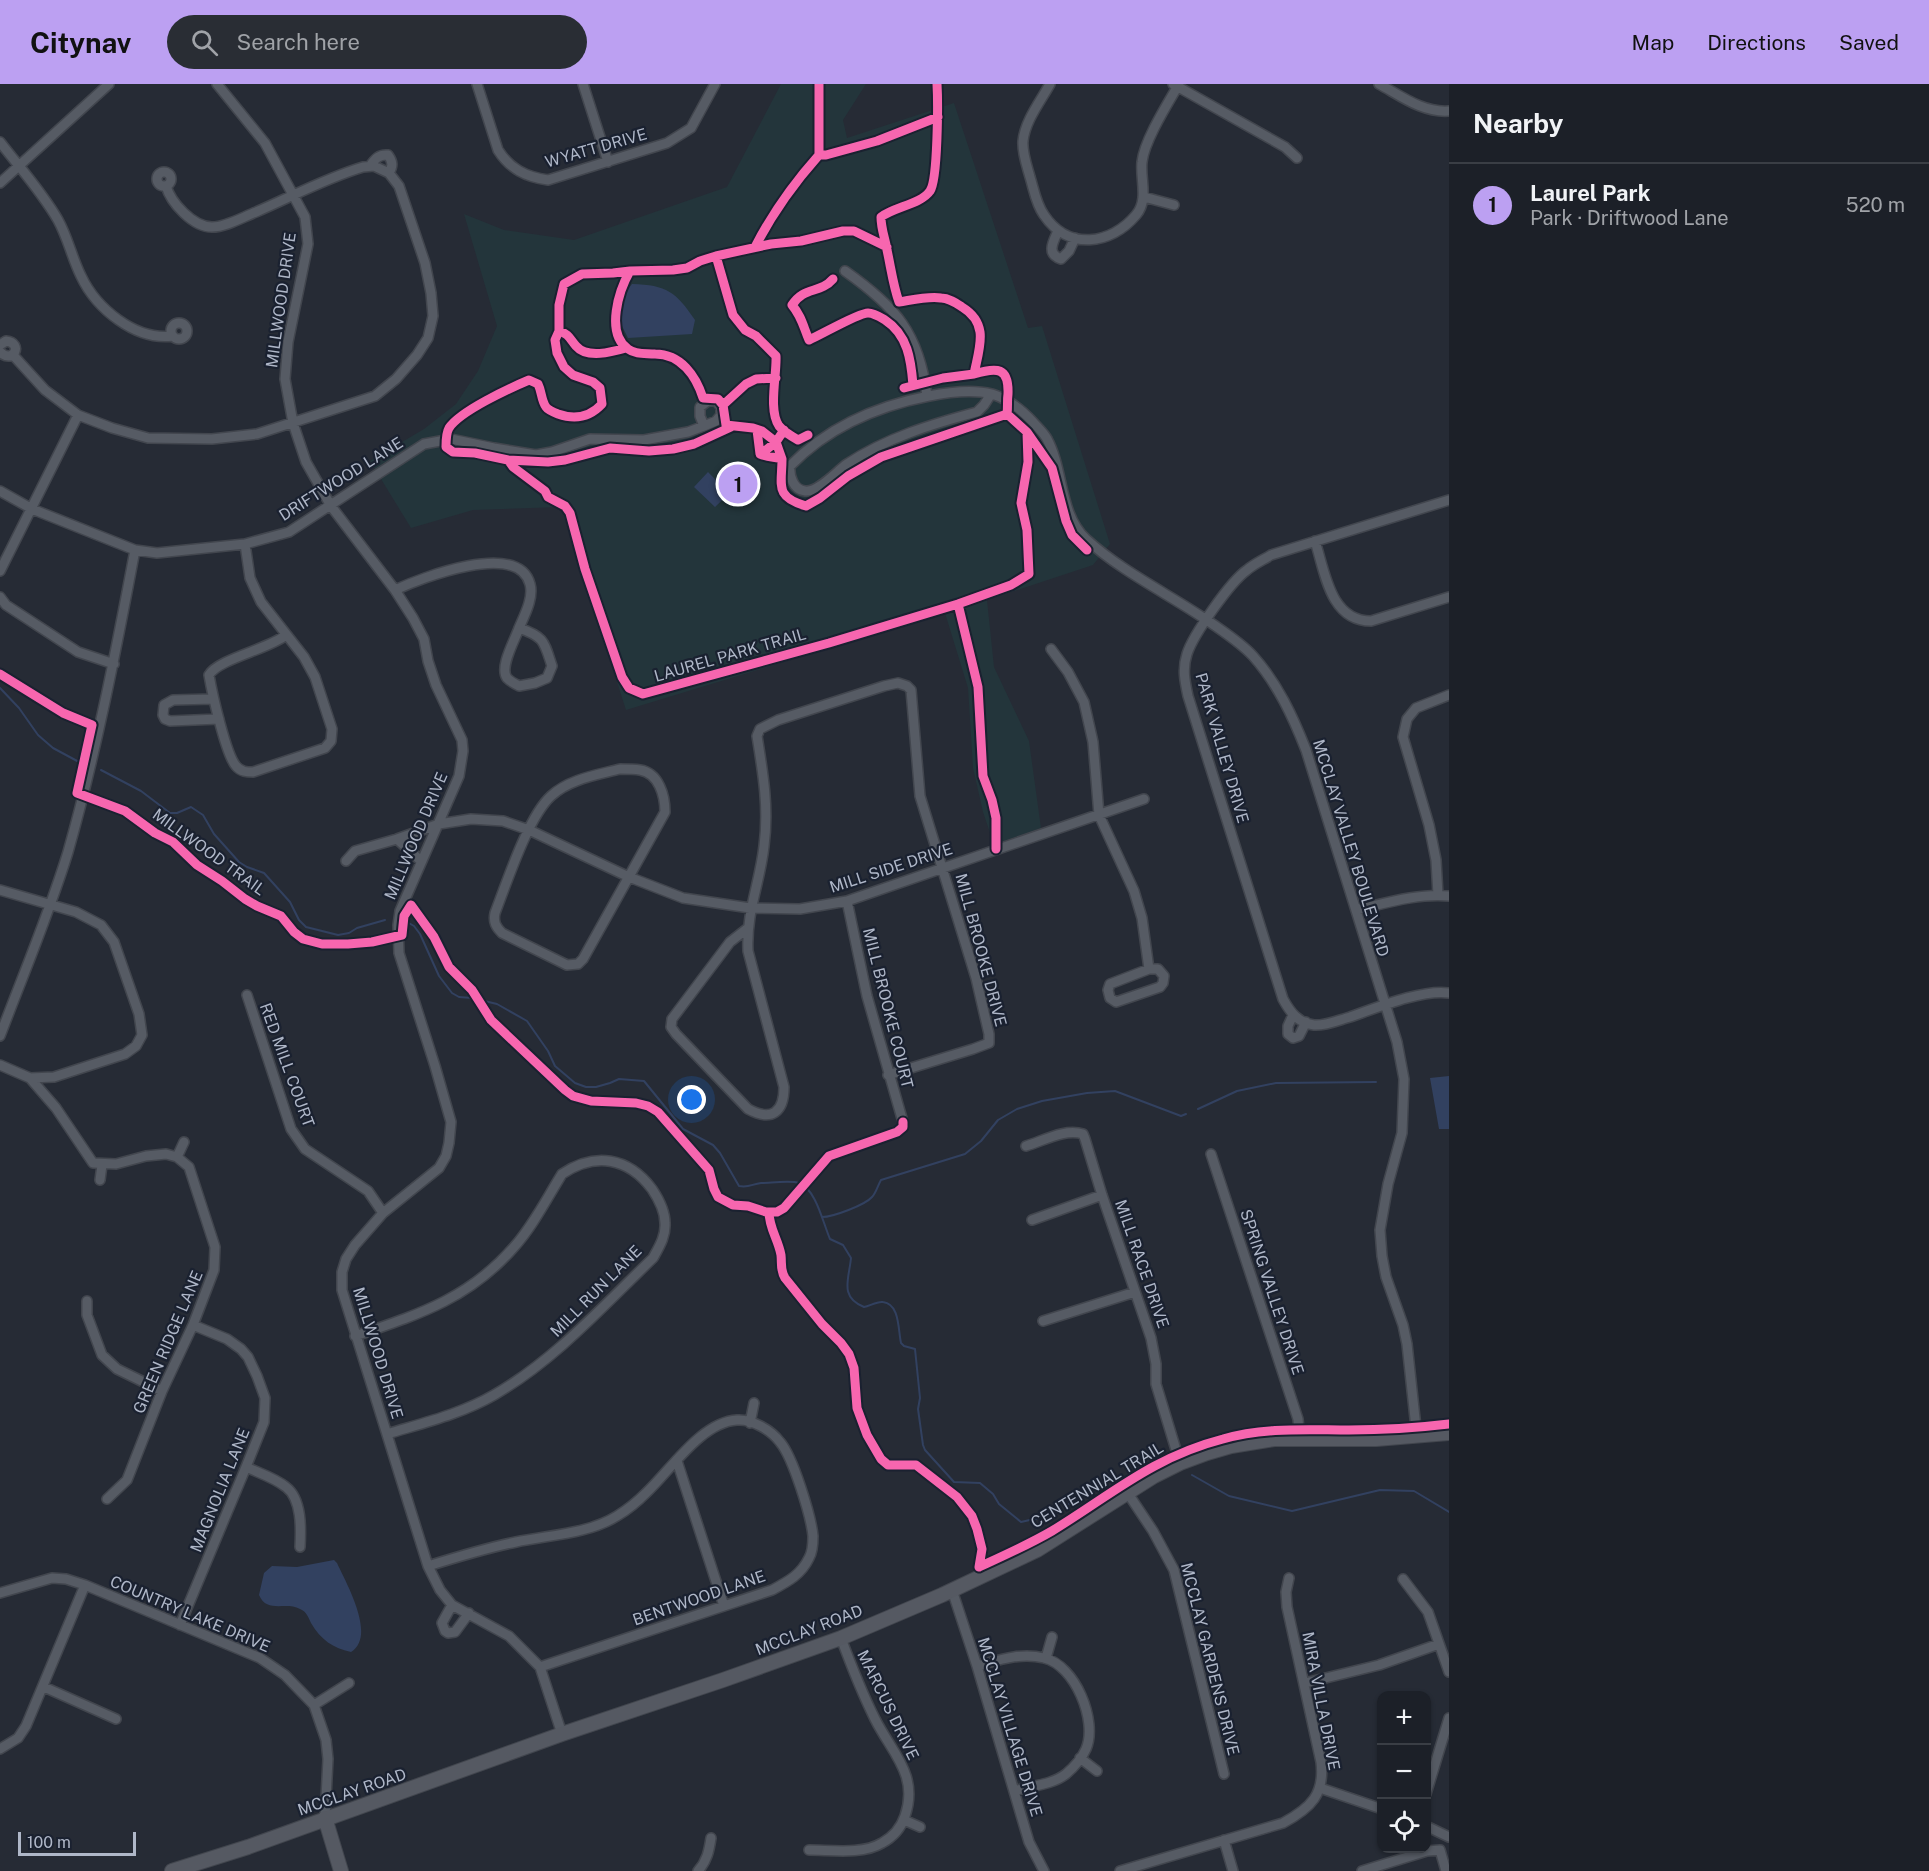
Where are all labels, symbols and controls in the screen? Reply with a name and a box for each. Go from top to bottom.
search box [167,15,587,69]
text: Citynav [30,26,131,59]
icon: search [188,26,221,59]
text: Search here [236,29,360,55]
text: Map [1632,30,1674,55]
text: Directions [1707,30,1806,55]
text: Saved [1839,30,1899,55]
text: Nearby [1473,108,1563,139]
street label: WYATT DRIVE [543,124,649,172]
text: Laurel Park [1530,180,1650,206]
text: 1 [1488,193,1497,217]
text: 520 m [1846,193,1905,217]
text: Park · Driftwood Lane [1530,206,1729,230]
street label: MILLWOOD DRIVE [262,231,300,369]
street label: DRIFTWOOD LANE [275,433,407,525]
pin: 1 [718,462,758,506]
street label: LAUREL PARK TRAIL [652,624,808,686]
street label: PARK VALLEY DRIVE [1191,671,1253,825]
street label: MCCLAY VALLEY BOULEVARD [1309,737,1393,959]
street label: MILLWOOD DRIVE [381,769,451,903]
street label: MILLWOOD TRAIL [149,805,269,899]
street label: MILL SIDE DRIVE [827,839,955,897]
street label: MILL BROOKE DRIVE [951,871,1011,1029]
street label: MILL BROOKE COURT [859,926,917,1091]
street label: RED MILL COURT [256,1000,318,1130]
your location [677,1085,706,1114]
street label: MILL RACE DRIVE [1111,1197,1173,1331]
street label: SPRING VALLEY DRIVE [1236,1207,1308,1377]
street label: MILL RUN LANE [546,1241,646,1341]
street label: GREEN RIDGE LANE [129,1268,207,1416]
street label: MILLWOOD DRIVE [349,1285,407,1421]
street label: MAGNOLIA LANE [186,1425,254,1555]
street label: CENTENNIAL TRAIL [1027,1438,1167,1532]
street label: MCCLAY GARDENS DRIVE [1177,1561,1243,1757]
street label: BENTWOOD LANE [630,1566,768,1630]
street label: COUNTRY LAKE DRIVE [107,1572,273,1656]
street label: MCCLAY ROAD [753,1601,865,1659]
street label: MIRA VILLA DRIVE [1298,1630,1344,1772]
street label: MCCLAY VILLAGE DRIVE [974,1635,1046,1819]
street label: MARCUS DRIVE [853,1647,923,1763]
map controls [1377,1691,1431,1853]
button: + [1377,1691,1431,1745]
button: − [1377,1745,1431,1799]
street label: MCCLAY ROAD [295,1765,409,1819]
button: locate [1377,1799,1431,1853]
scale bar [18,1829,136,1856]
text: 100 m [27,1833,71,1852]

